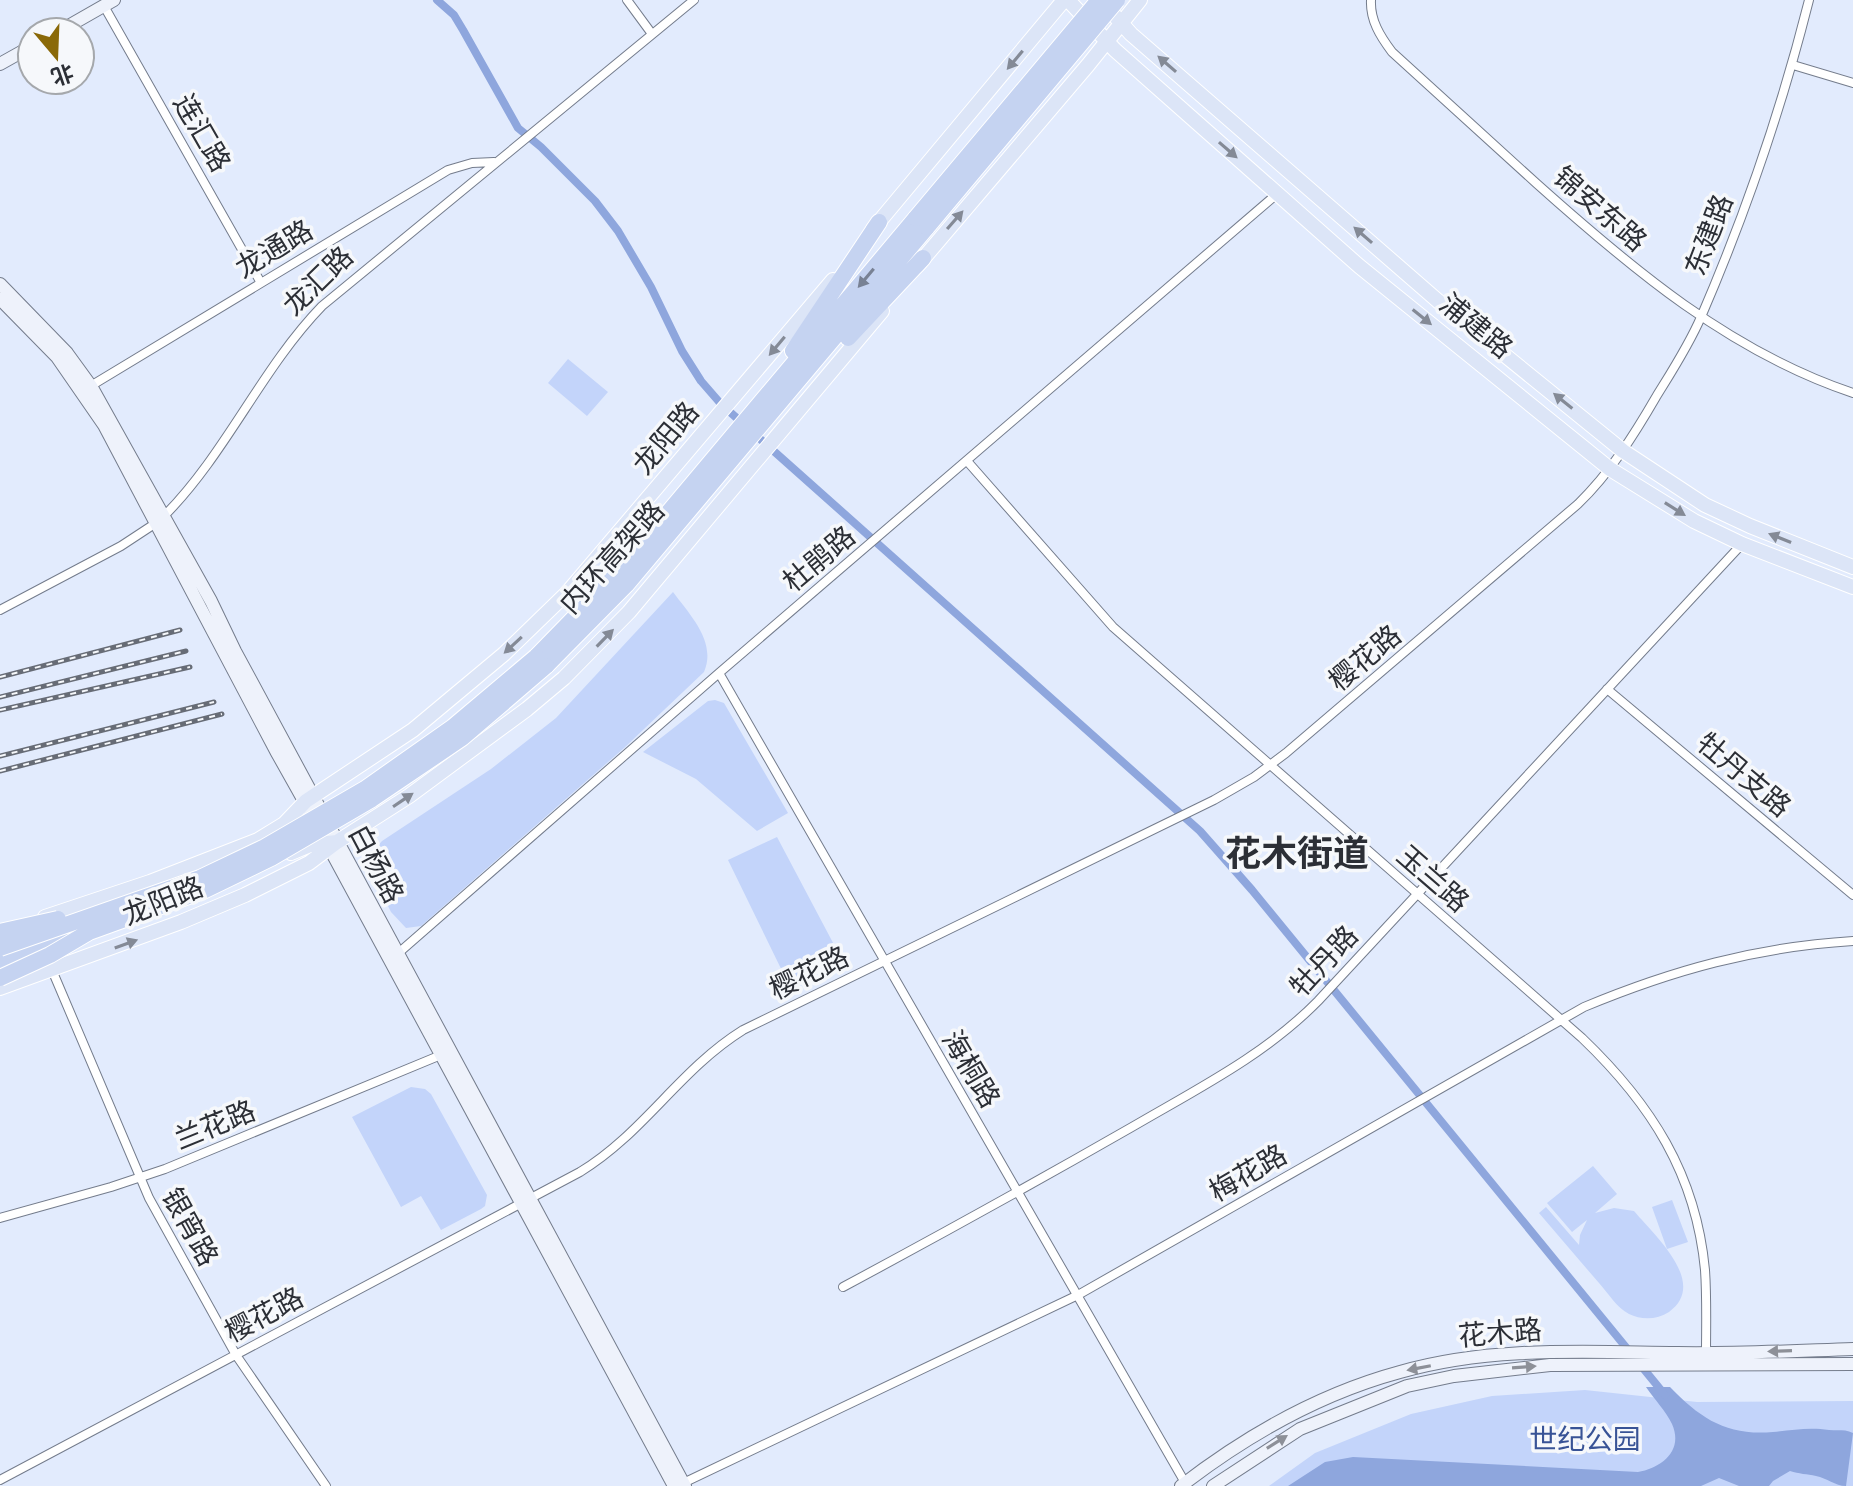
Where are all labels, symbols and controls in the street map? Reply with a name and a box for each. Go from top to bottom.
north arrow [16,16,96,96]
one-way arrow [1007,50,1024,70]
one-way arrow [1157,56,1177,73]
text: 北 [48,59,77,90]
street label: 连汇路 [167,88,237,178]
one-way arrow [1219,140,1238,158]
street label: 锦安东路 [1547,160,1653,258]
street label: 东建路 [1679,190,1739,280]
one-way arrow [946,210,963,230]
street label: 龙通路 [229,213,319,285]
one-way arrow [1353,227,1373,244]
street label: 龙汇路 [276,240,360,322]
one-way arrow [858,267,875,287]
street label: 浦建路 [1433,287,1519,365]
one-way arrow [1412,308,1432,324]
one-way arrow [769,336,786,356]
one-way arrow [1553,393,1573,410]
street label: 龙阳路 [626,395,706,481]
street label: 内环高架路 [553,494,671,620]
one-way arrow [1664,501,1685,516]
street label: 杜鹃路 [776,519,862,599]
one-way arrow [1768,531,1792,544]
street label: 樱花路 [1322,618,1408,698]
one-way arrow [595,629,613,648]
one-way arrow [504,636,523,654]
street label: 牡丹支路 [1690,726,1798,824]
one-way arrow [392,793,413,808]
street label: 白杨路 [342,819,410,909]
district label: 花木街道 [1225,833,1369,875]
street label: 玉兰路 [1390,839,1476,919]
street label: 龙阳路 [118,870,208,932]
street label: 牡丹路 [1283,919,1365,1003]
one-way arrow [114,937,138,949]
street label: 樱花路 [764,940,854,1006]
street label: 海桐路 [935,1024,1007,1114]
street label: 兰花路 [170,1094,260,1156]
street label: 梅花路 [1203,1138,1293,1208]
street label: 银宵路 [155,1182,225,1272]
street label: 樱花路 [219,1281,309,1349]
street label: 花木路 [1457,1313,1543,1353]
one-way arrow [1767,1345,1792,1358]
one-way arrow [1512,1360,1537,1373]
one-way arrow [1406,1362,1431,1374]
park label: 世纪公园 [1529,1423,1641,1456]
one-way arrow [1267,1435,1288,1450]

